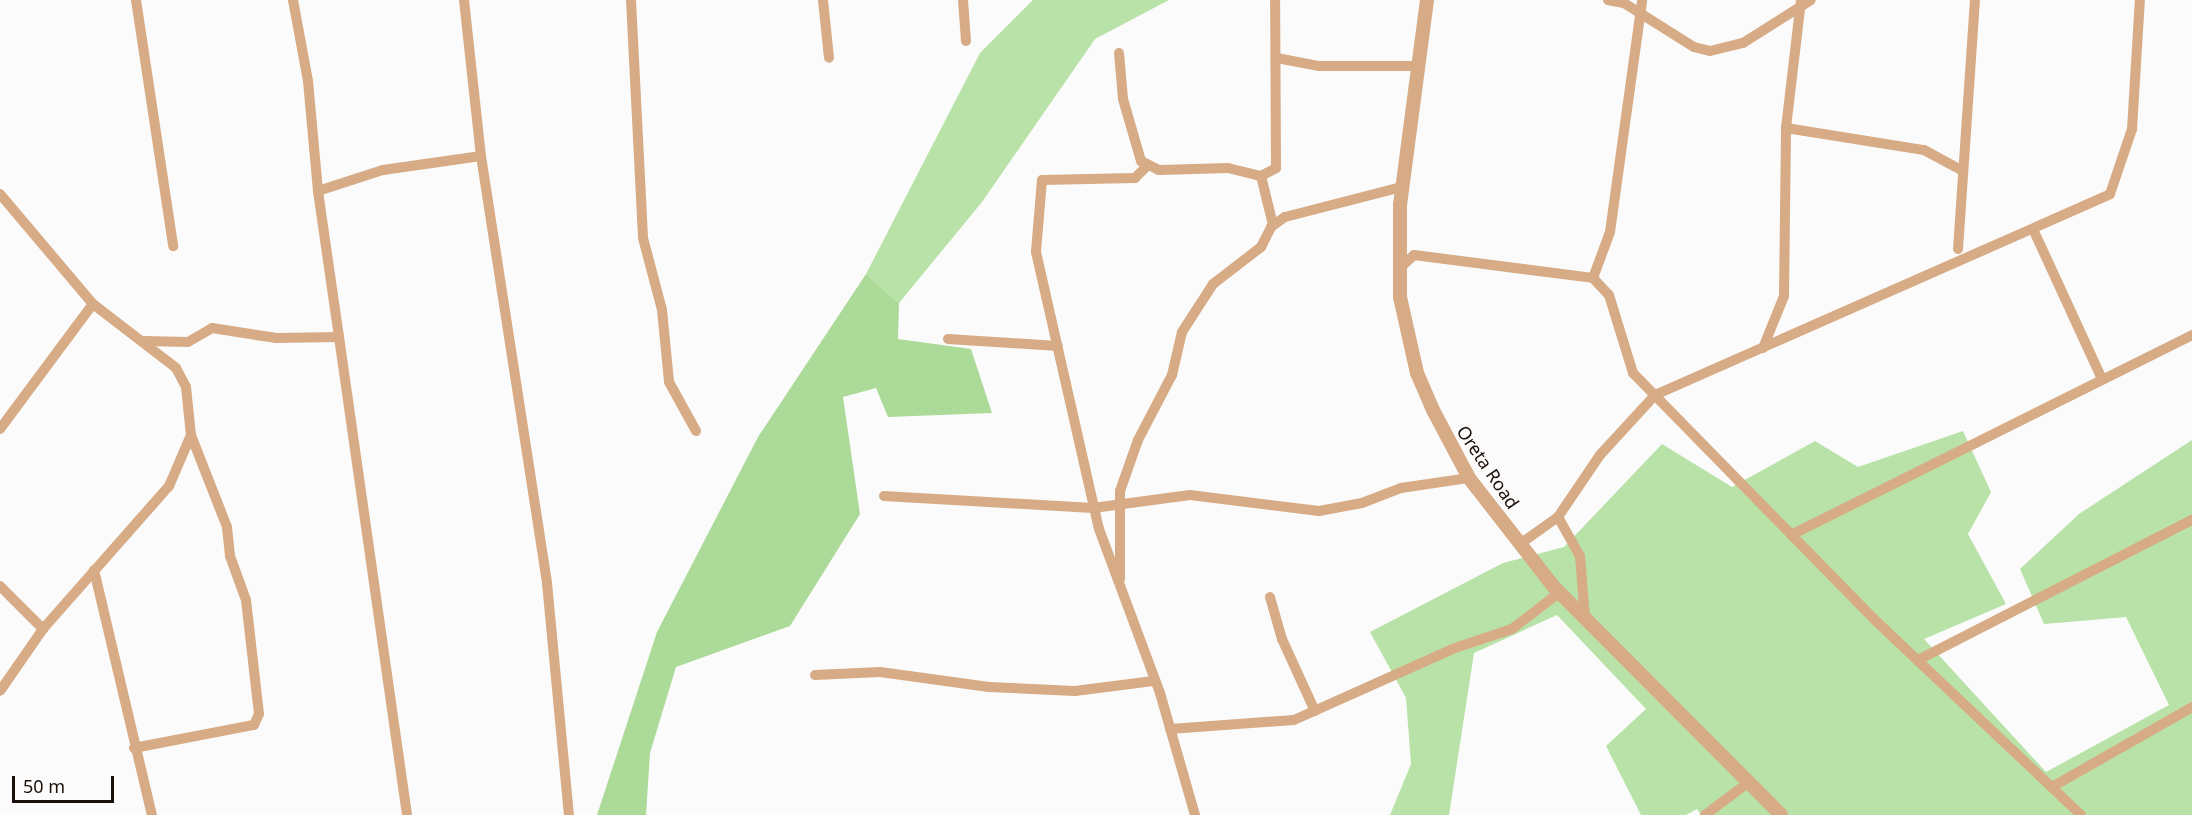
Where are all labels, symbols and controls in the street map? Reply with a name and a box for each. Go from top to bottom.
street label: Oreta Road [1452,421,1524,513]
scale bar [15,764,117,802]
text: 50 m [23,774,65,798]

